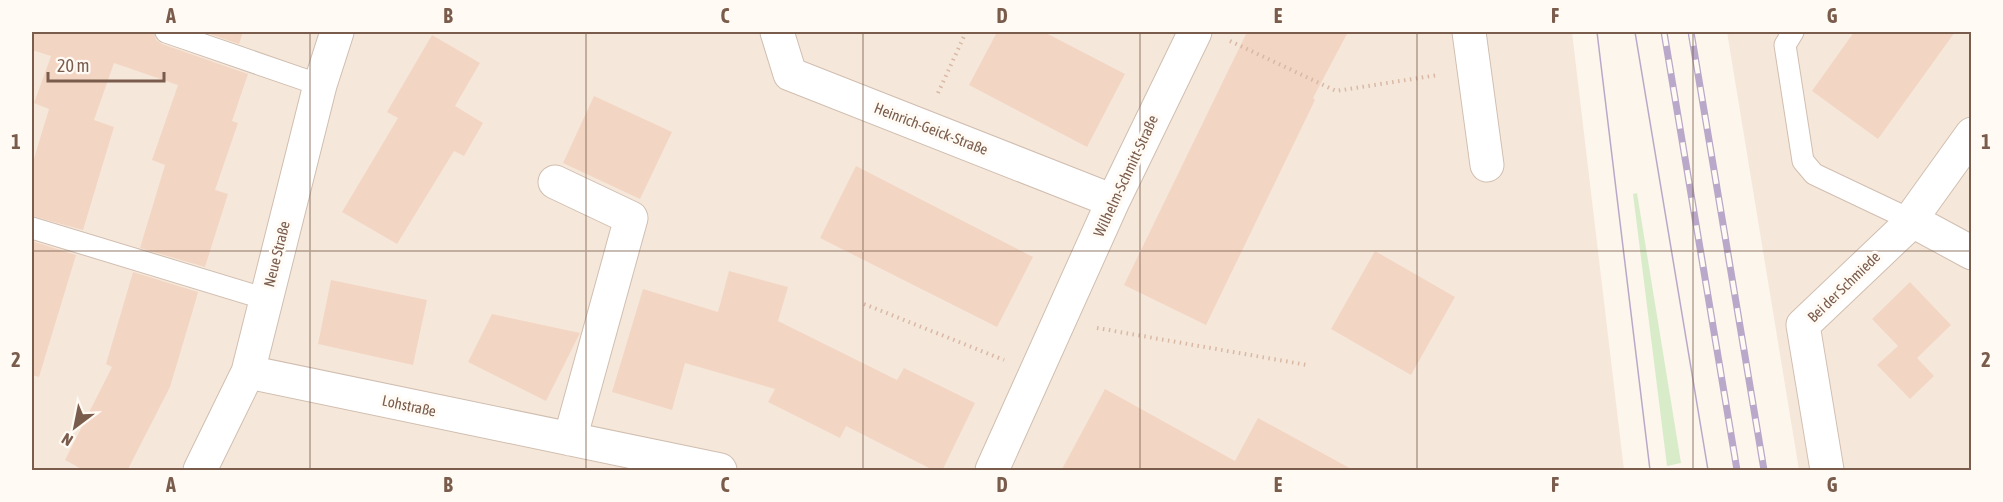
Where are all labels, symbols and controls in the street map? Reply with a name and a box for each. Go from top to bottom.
text: A [165,4,176,27]
text: B [443,4,453,27]
text: C [721,4,730,27]
text: D [996,4,1008,27]
text: E [1274,4,1283,27]
text: F [1551,4,1559,27]
text: G [1827,4,1838,27]
scale bar [48,45,164,83]
text: 20 m [57,55,89,76]
street label: Heinrich-Geick-Straße [872,99,991,158]
street label: Wilhelm-Schmitt-Straße [1090,112,1161,239]
text: 1 [11,130,21,153]
text: 1 [1981,130,1991,153]
street label: Neue Straße [260,219,293,289]
street label: Bei der Schmiede [1804,248,1883,325]
text: 2 [11,348,21,371]
text: 2 [1981,348,1991,371]
street label: Lohstraße [381,392,438,420]
north arrow [45,397,105,457]
text: N [58,430,76,450]
text: A [165,473,176,496]
text: B [443,473,453,496]
text: C [721,473,730,496]
text: D [996,473,1008,496]
text: E [1274,473,1283,496]
text: F [1551,473,1559,496]
text: G [1827,473,1838,496]

